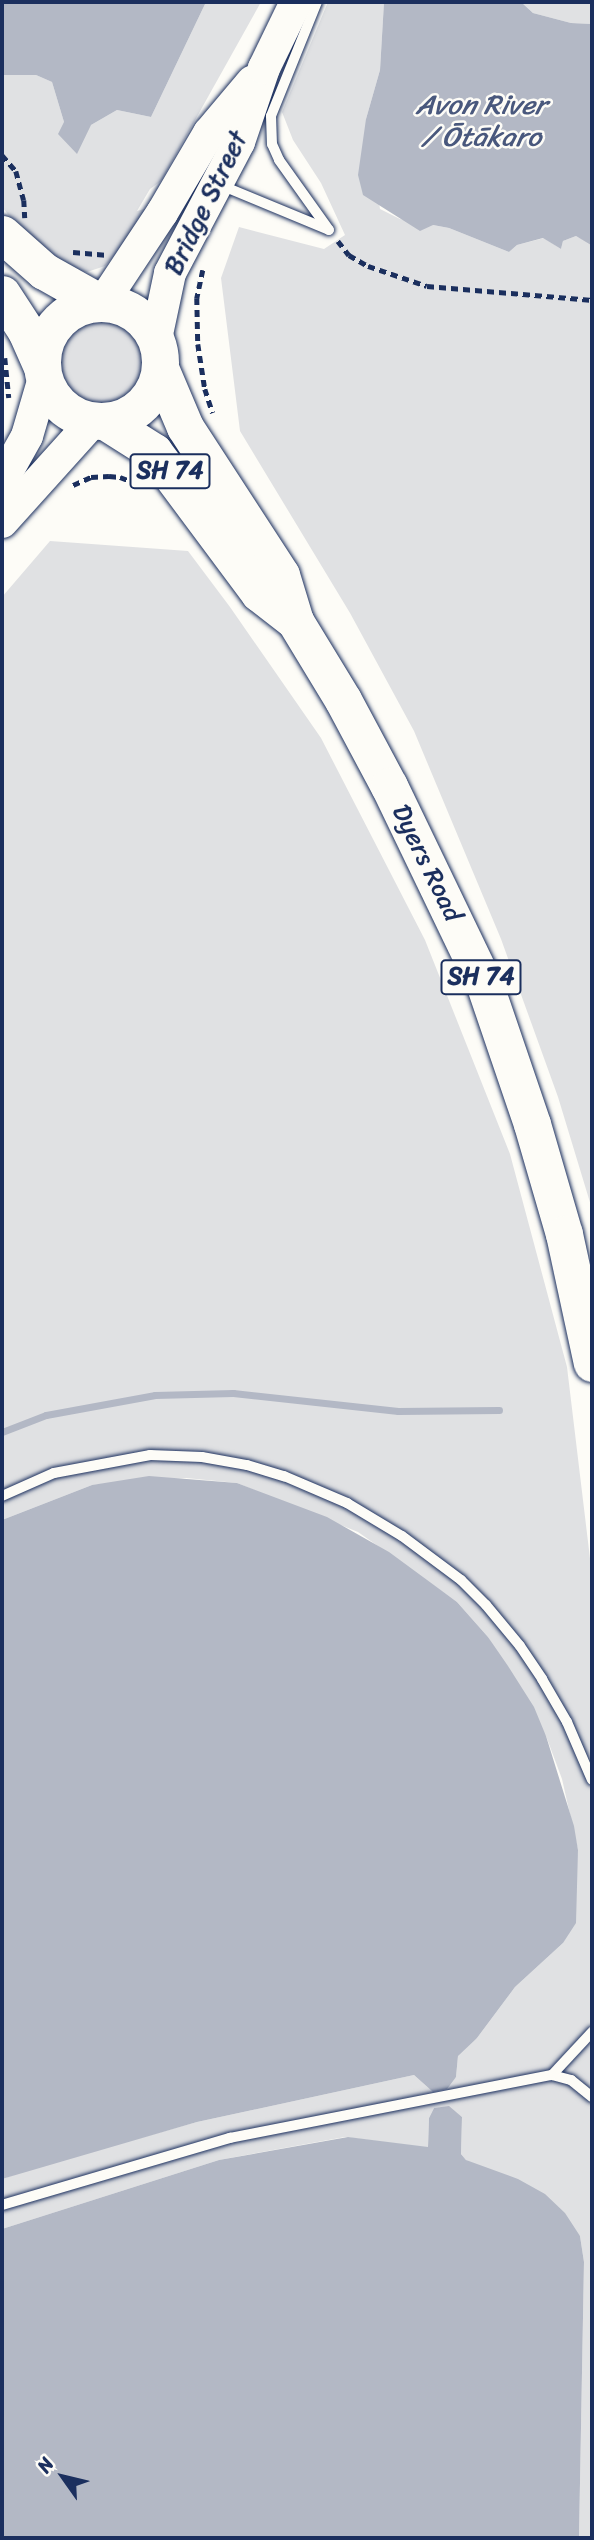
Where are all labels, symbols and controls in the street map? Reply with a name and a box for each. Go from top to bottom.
water label: Avon River / Ōtākaro [415,88,547,154]
street label: Bridge Street [158,126,254,280]
road number: SH 74 [128,450,212,492]
street label: Dyers Road [385,799,469,927]
road number: SH 74 [439,957,523,998]
north arrow [28,2442,98,2512]
text: N [28,2450,63,2480]

